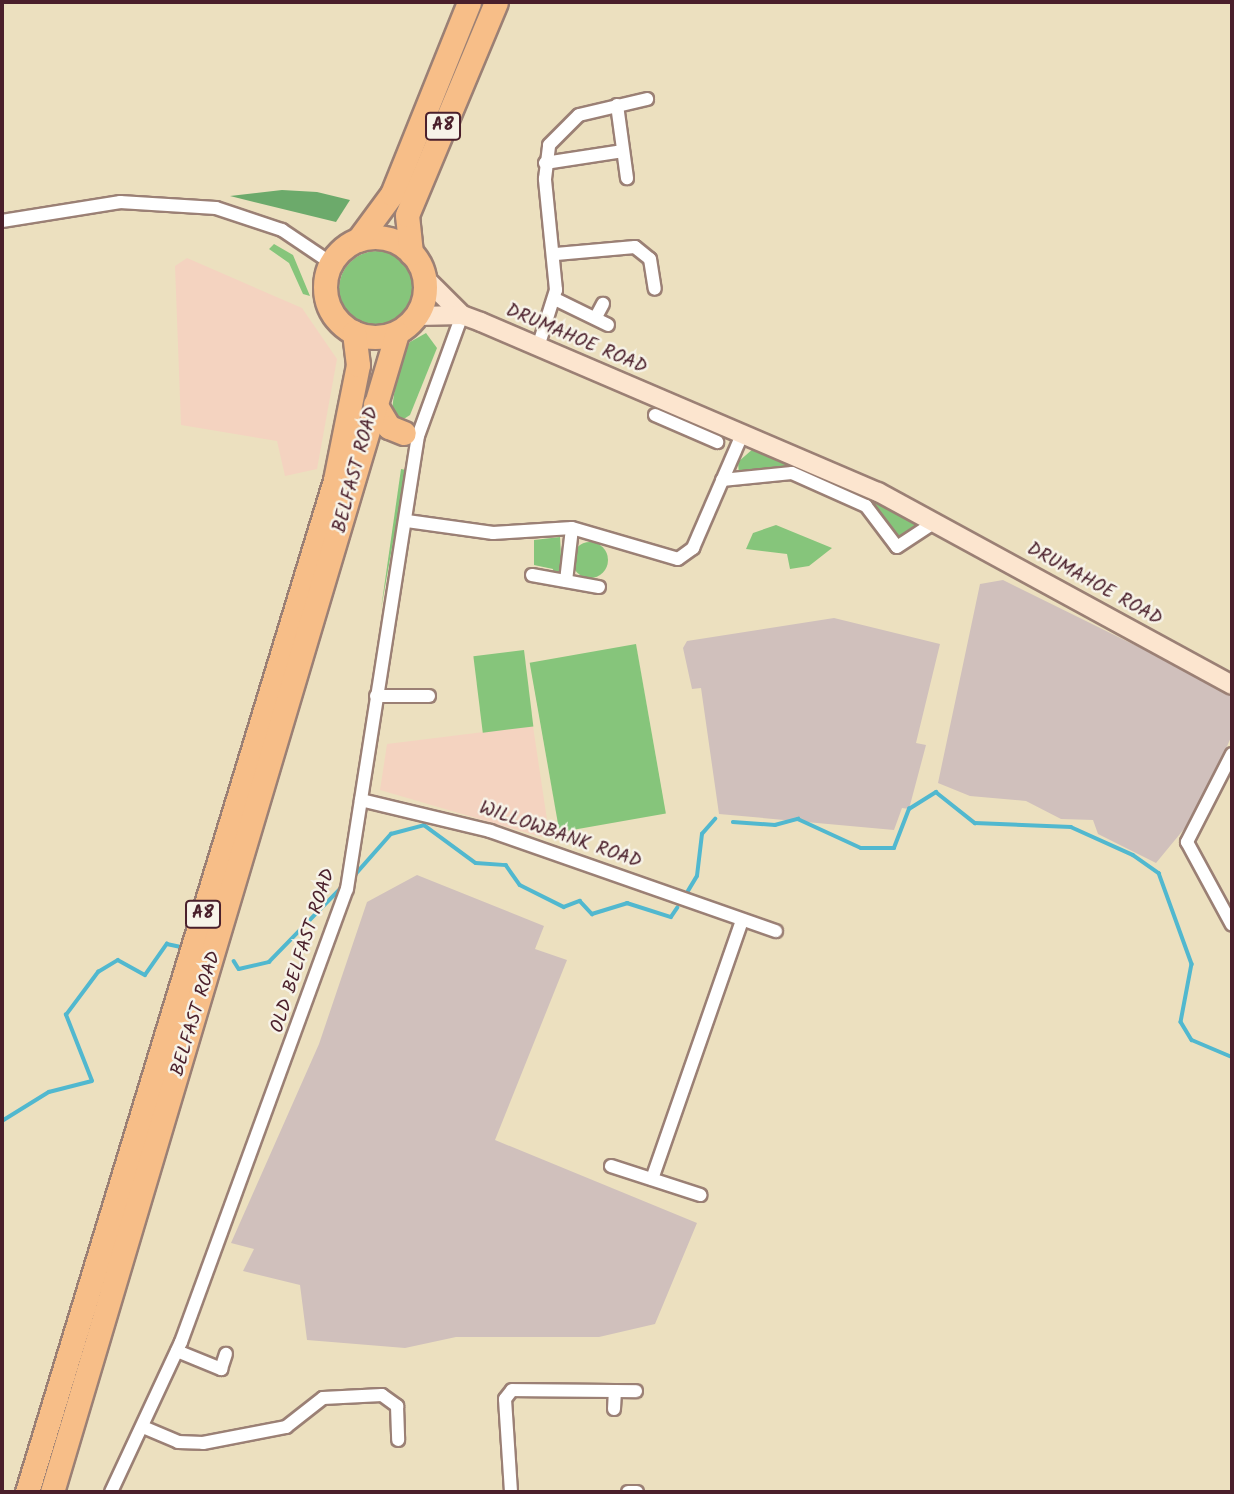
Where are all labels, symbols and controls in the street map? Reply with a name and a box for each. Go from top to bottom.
road number: A8 [424,112,462,140]
street label: DRUMAHOE ROAD [502,300,650,380]
street label: BELFAST ROAD [329,405,385,535]
street label: DRUMAHOE ROAD [1022,538,1166,632]
street label: WILLOWBANK ROAD [476,798,644,874]
street label: OLD BELFAST ROAD [267,866,341,1036]
road number: A8 [184,900,222,929]
street label: BELFAST ROAD [167,949,227,1079]

